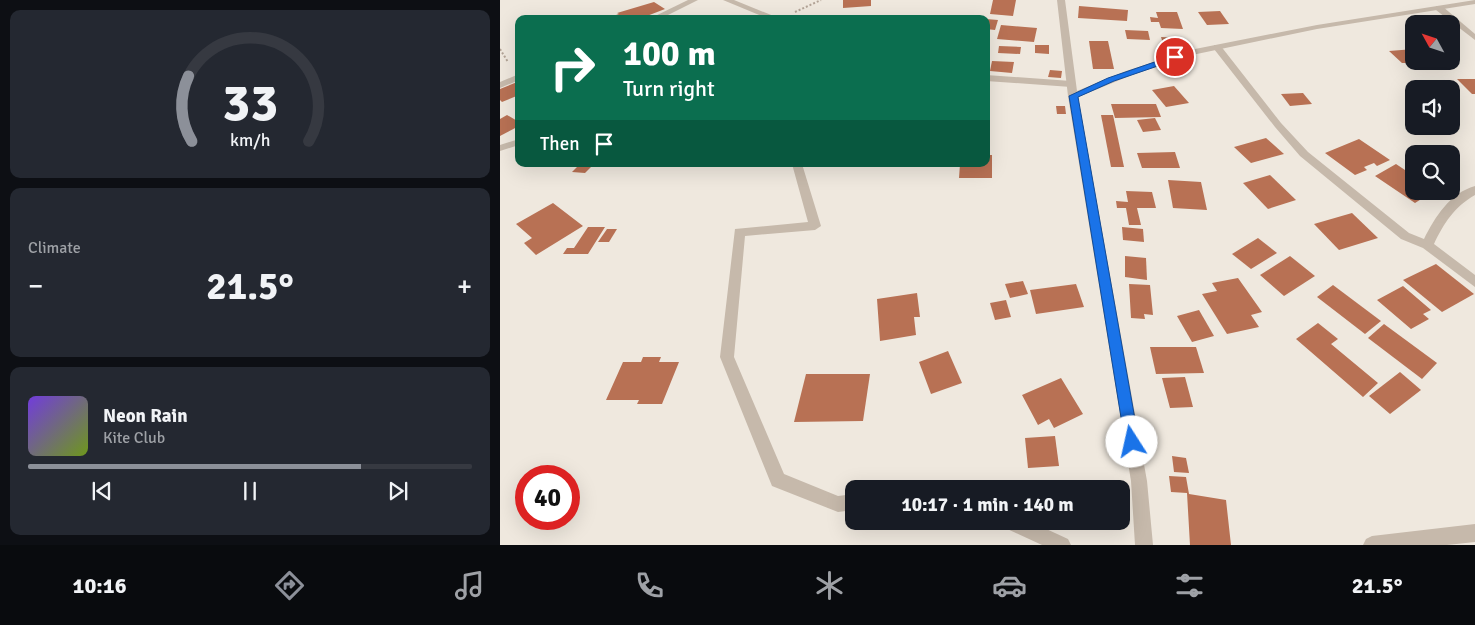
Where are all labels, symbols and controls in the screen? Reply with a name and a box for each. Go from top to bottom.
north arrow [1405,15,1460,70]
map controls [1405,15,1460,200]
text: 100 m [623,32,716,75]
icon: right [540,35,605,100]
pin [1154,36,1196,78]
icon: arrive [1161,43,1189,71]
text: 33 [222,71,278,135]
text: Turn right [623,75,715,102]
button: sound [1405,80,1460,135]
text: km/h [230,129,270,151]
icon: arrive [590,130,618,158]
text: Then [540,132,580,156]
button: search [1405,145,1460,200]
text: Climate [28,238,81,258]
text: 21.5° [206,263,294,310]
text: − [28,269,43,303]
text: + [457,269,472,303]
text: Neon Rain [103,404,188,428]
position arrow [1105,415,1157,467]
text: Kite Club [103,428,165,448]
speed limit sign: 40 [515,465,580,530]
icon: previous [88,477,116,505]
icon: pause [236,477,264,505]
icon: next [384,477,412,505]
text: 10:17 · 1 min · 140 m [901,493,1074,517]
icon: directions [272,568,307,603]
icon: music [452,568,487,603]
icon: phone [632,568,667,603]
icon: climate [812,568,847,603]
icon: car [992,568,1027,603]
icon: filters [1172,568,1207,603]
text: 10:16 [73,572,127,599]
text: 21.5° [1352,572,1402,599]

